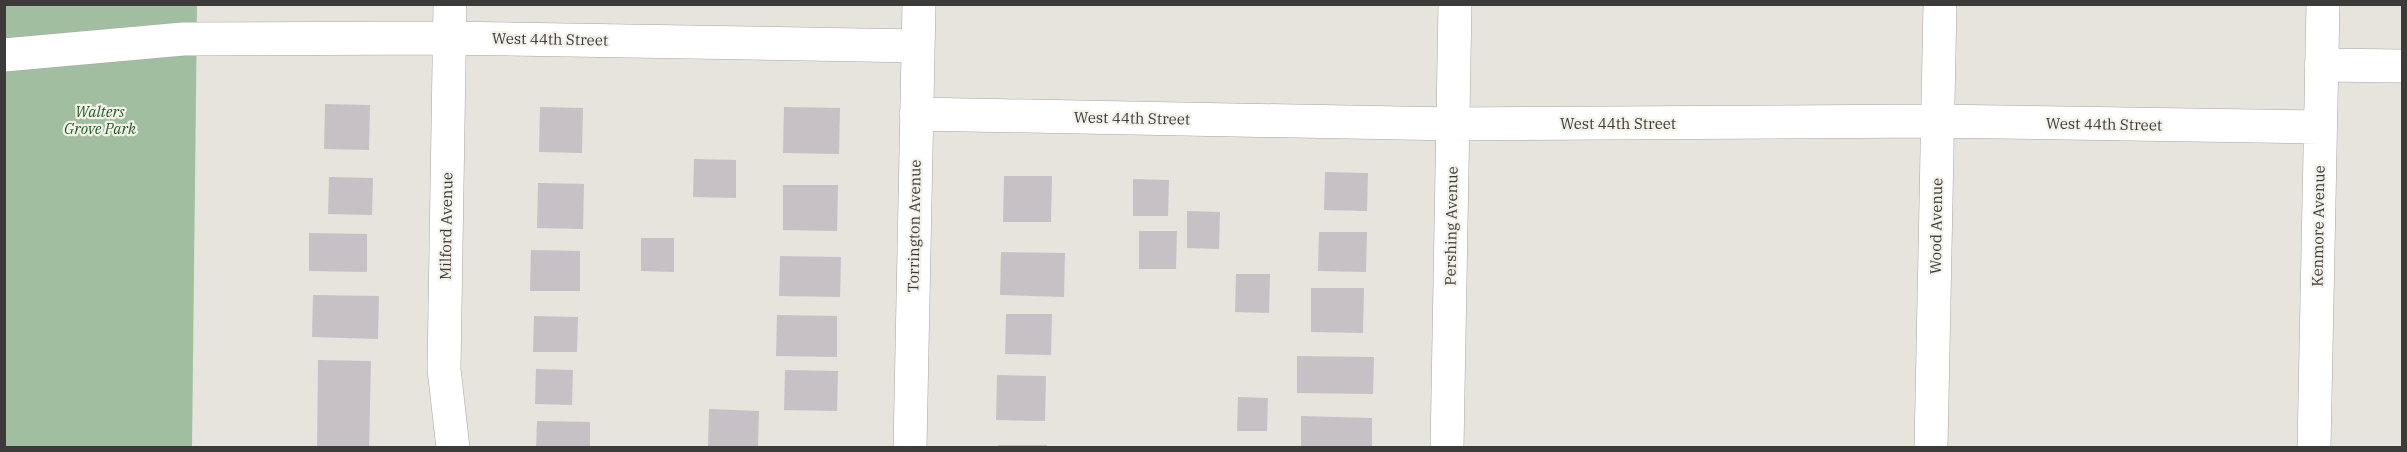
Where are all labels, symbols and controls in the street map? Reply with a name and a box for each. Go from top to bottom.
street label: West 44th Street [492,28,608,50]
park label: Walters Grove Park [64,102,136,138]
street label: West 44th Street [1074,107,1190,129]
street label: West 44th Street [2046,113,2162,135]
street label: West 44th Street [1560,114,1676,133]
street label: Torrington Avenue [903,159,925,293]
street label: Kenmore Avenue [2307,165,2329,287]
street label: Pershing Avenue [1440,166,1462,286]
street label: Milford Avenue [436,172,456,280]
street label: Wood Avenue [1926,178,1946,274]

